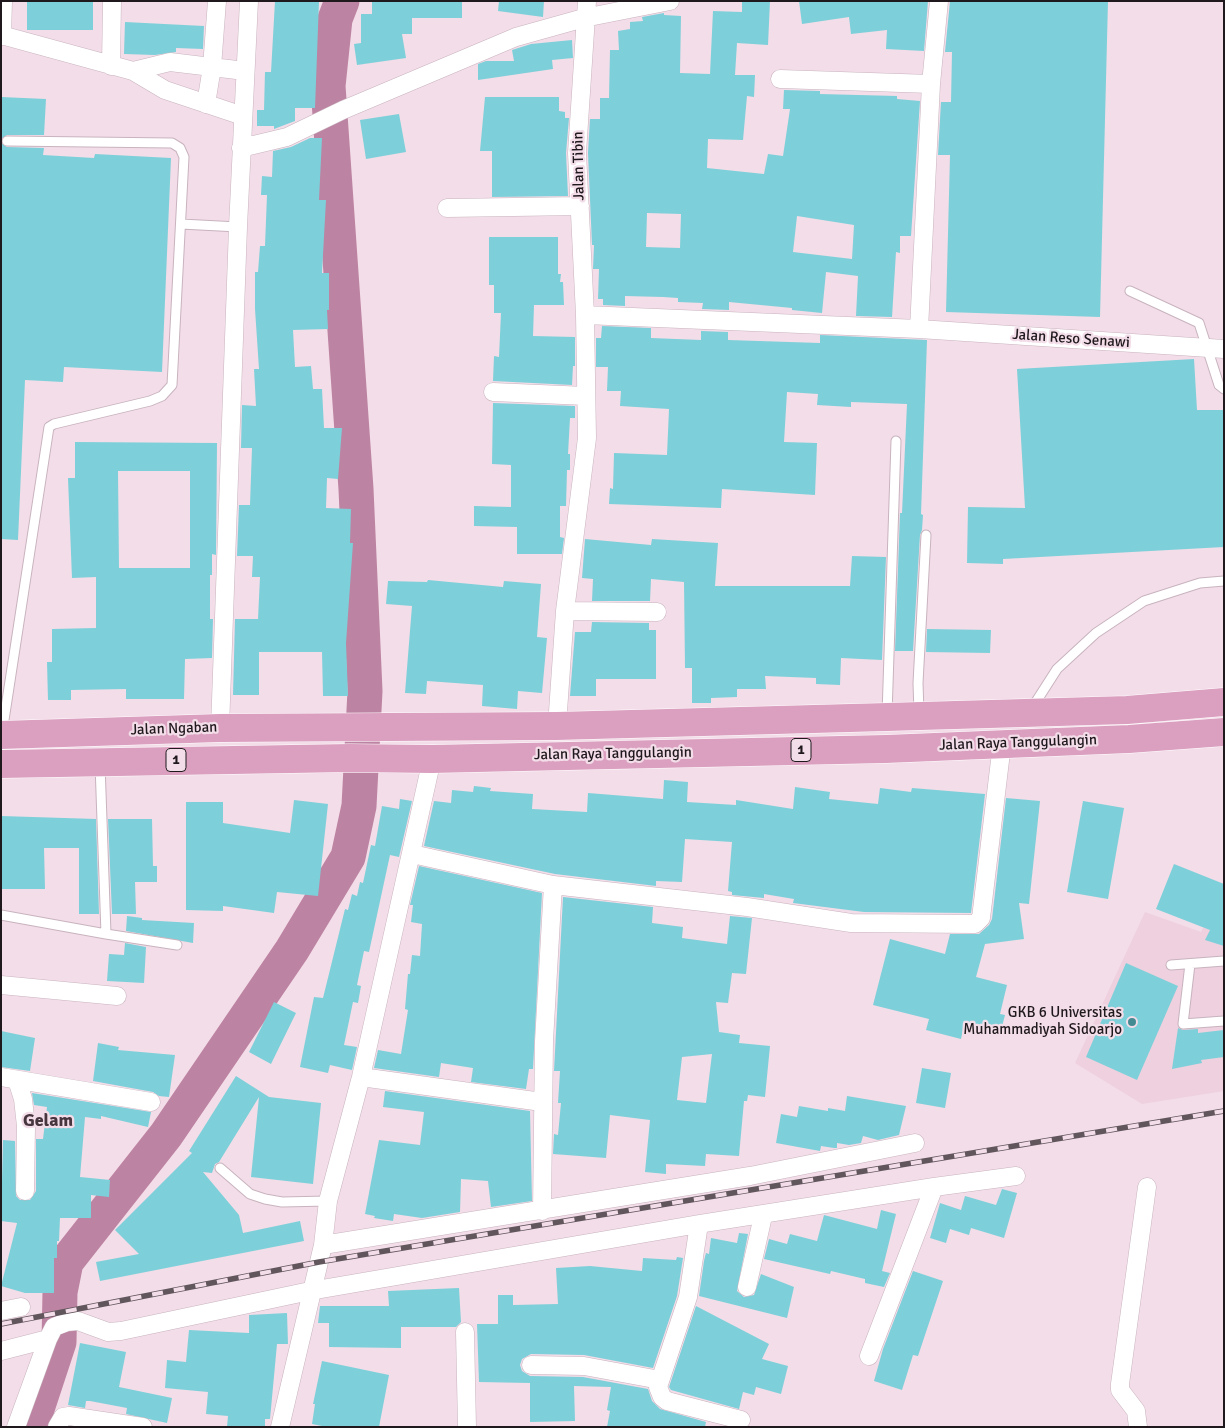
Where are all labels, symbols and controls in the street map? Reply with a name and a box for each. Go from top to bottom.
street label: Jalan Tibin [569,131,589,201]
street label: Jalan Reso Senawi [1012,326,1130,352]
street label: Jalan Ngaban [130,718,218,740]
street label: Jalan Raya Tanggulangin [939,731,1097,755]
road number: 1 [791,738,811,762]
street label: Jalan Raya Tanggulangin [534,744,692,764]
road number: 1 [166,748,186,772]
place label: GKB 6 Universitas Muhammadiyah Sidoarjo [963,1004,1122,1039]
marker: GKB 6 Universitas Muhammadiyah Sidoarjo [1126,1016,1138,1028]
district label: Gelam [23,1110,73,1132]

